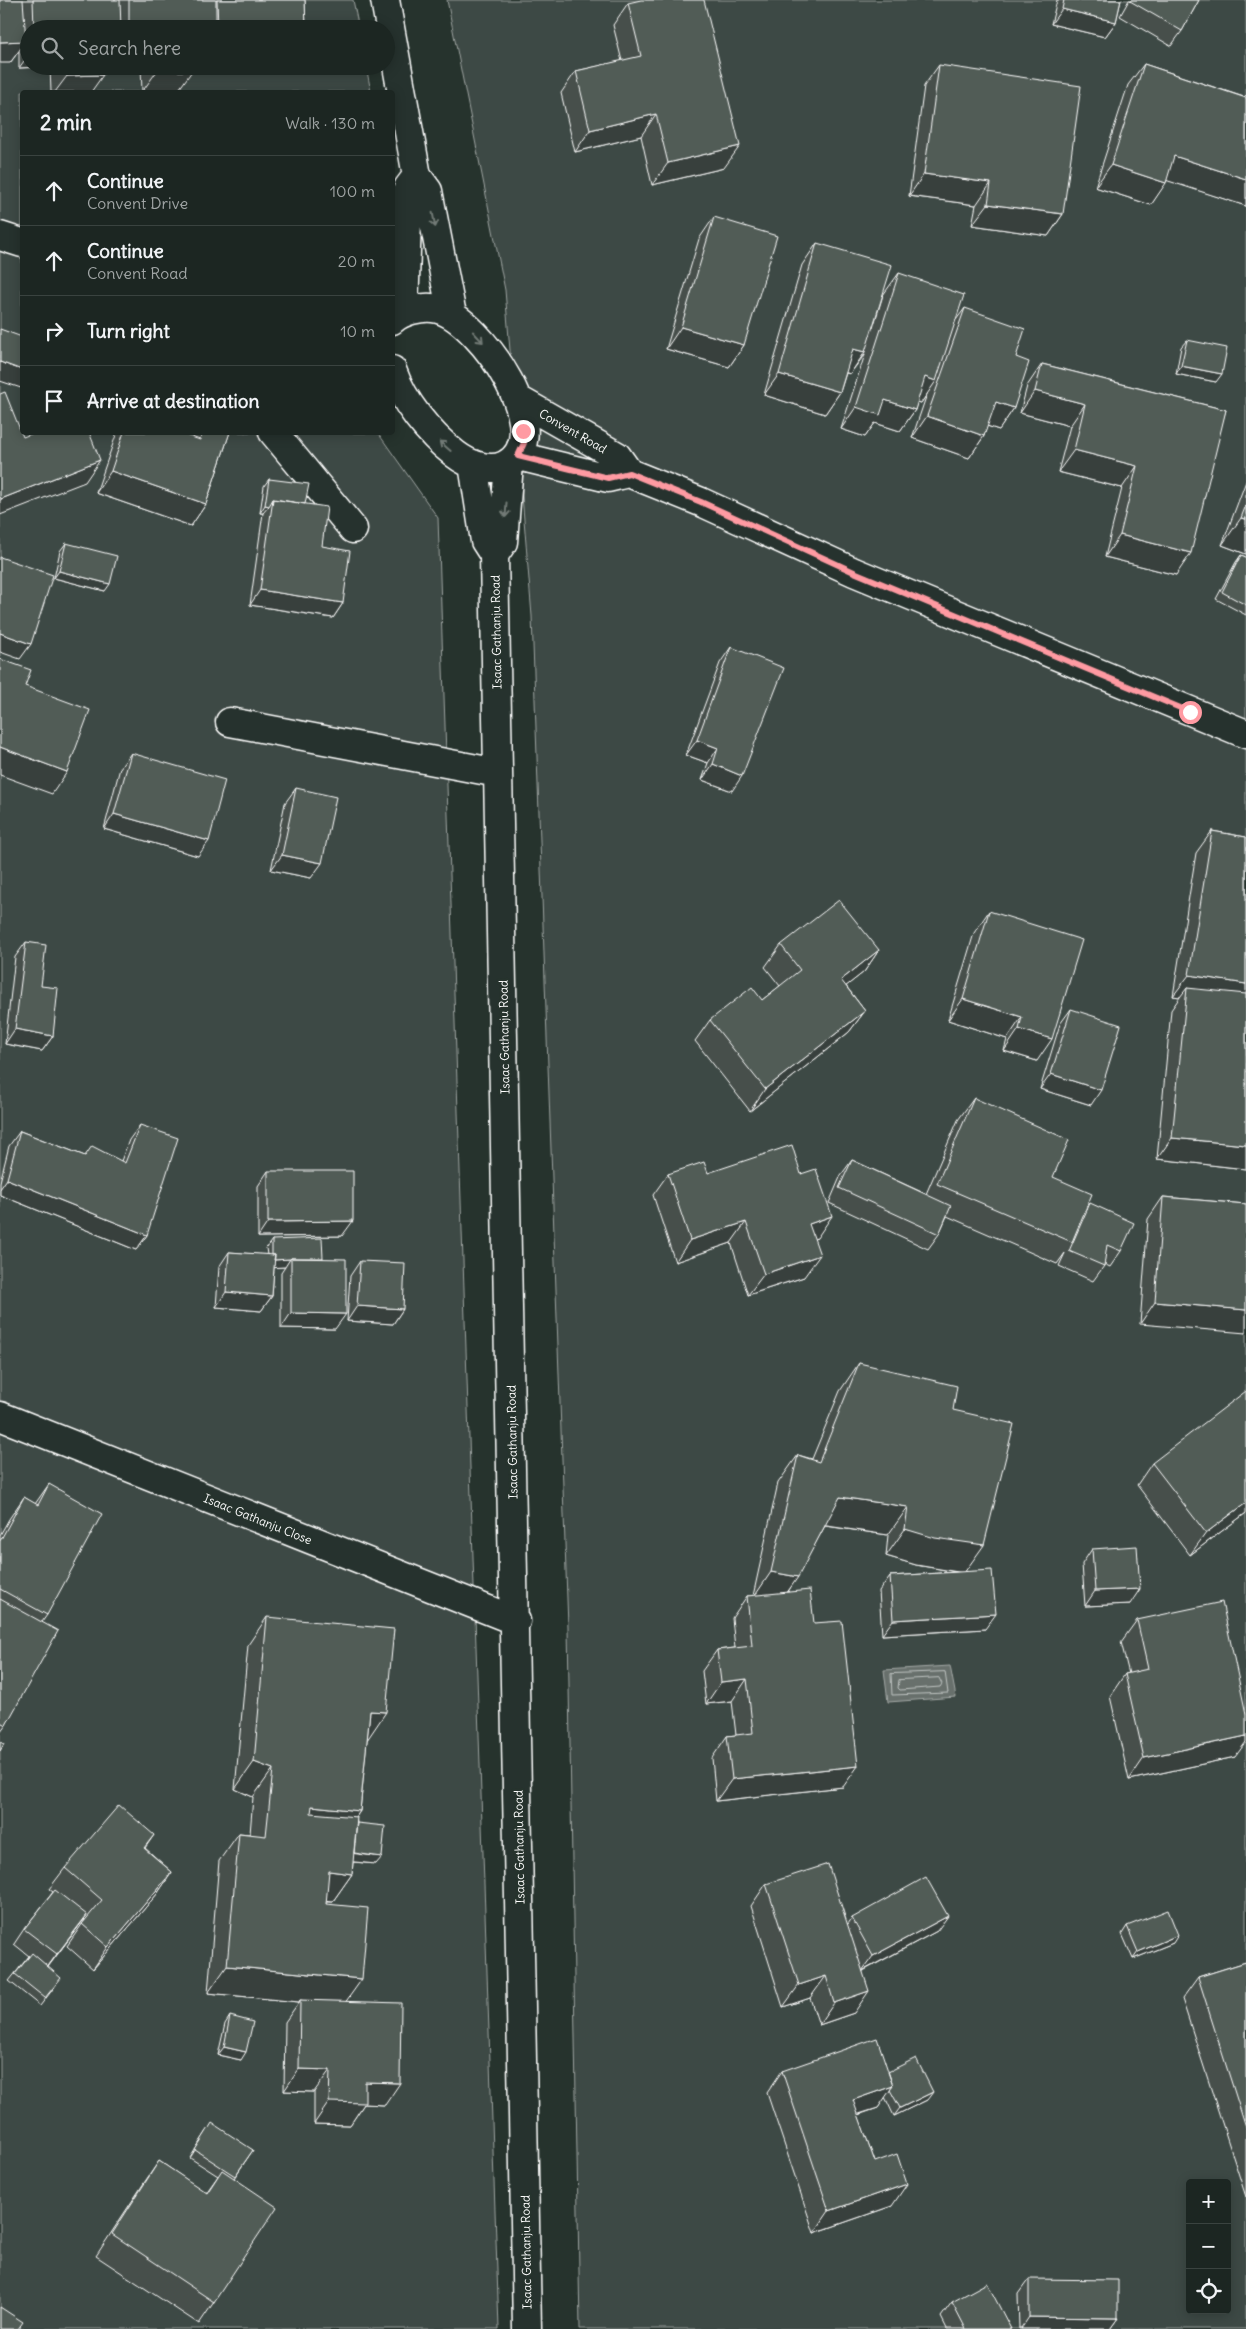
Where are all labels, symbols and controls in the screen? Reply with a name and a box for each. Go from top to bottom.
search box [20,20,395,75]
icon: search [38,34,66,62]
text: Search here [78,36,181,60]
text: 2 min [40,109,92,136]
text: Walk · 130 m [285,113,375,133]
text: Continue [87,169,164,193]
icon: ahead [40,177,68,205]
text: 100 m [330,181,375,201]
text: Convent Drive [87,193,188,213]
one-way arrow [430,212,439,228]
text: Continue [87,239,164,263]
icon: ahead [40,247,68,275]
text: 20 m [338,251,375,271]
text: Convent Road [87,263,188,283]
icon: right [40,317,68,345]
text: Turn right [87,319,170,343]
text: 10 m [340,321,375,341]
one-way arrow [472,331,484,344]
icon: arrive [40,387,68,415]
text: Arrive at destination [87,389,260,413]
street label: Convent Road [537,406,609,456]
route end [512,420,535,443]
one-way arrow [439,441,452,452]
one-way arrow [501,502,510,518]
street label: Isaac Gathanju Road [488,575,504,689]
route start [1179,701,1202,724]
street label: Isaac Gathanju Road [496,980,512,1094]
street label: Isaac Gathanju Road [504,1385,520,1499]
street label: Isaac Gathanju Close [202,1490,314,1548]
street label: Isaac Gathanju Road [511,1790,527,1904]
map controls [1186,2179,1231,2314]
button: + [1186,2179,1231,2224]
street label: Isaac Gathanju Road [518,2195,534,2309]
button: − [1186,2224,1231,2269]
button: locate [1186,2269,1231,2314]

